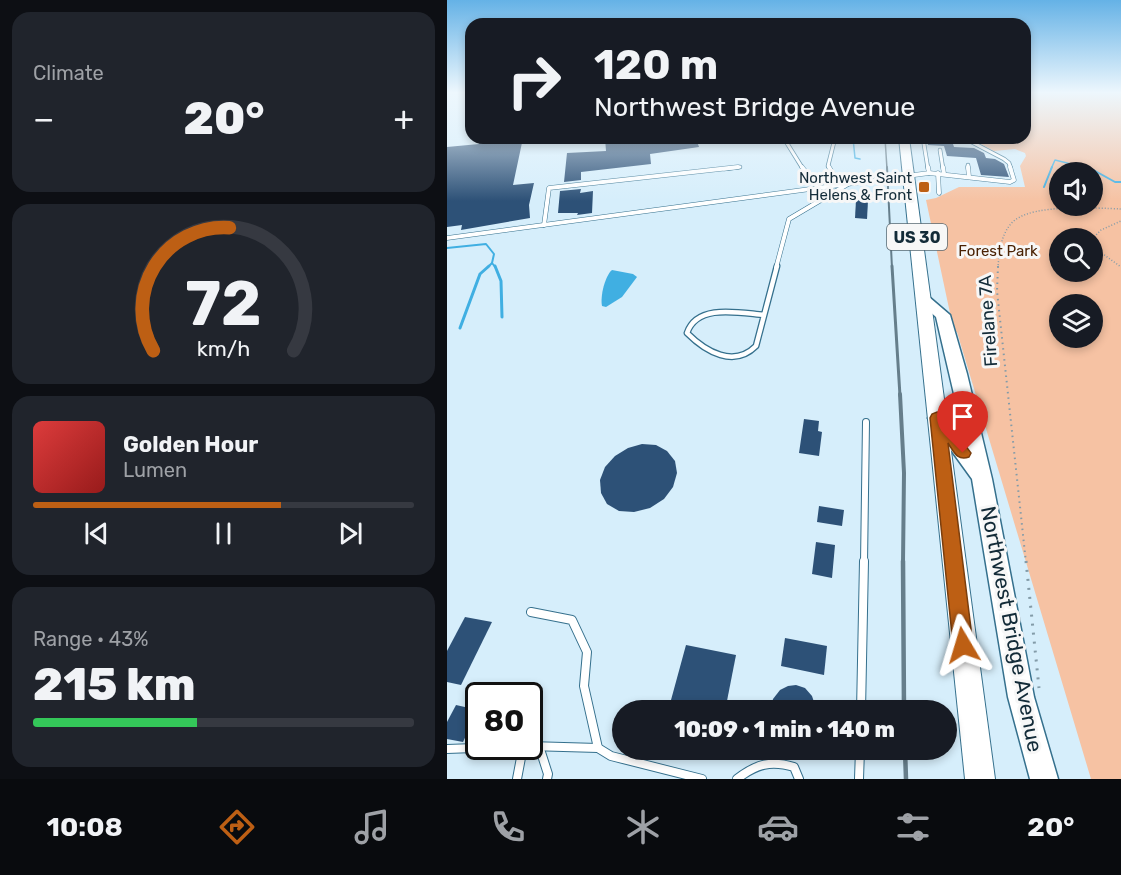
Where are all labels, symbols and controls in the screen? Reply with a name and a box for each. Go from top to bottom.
text: 120 m [594,40,718,90]
icon: right [495,42,573,120]
text: Climate [33,61,104,85]
text: Northwest Bridge Avenue [594,91,915,123]
text: 20° [184,92,264,145]
text: − [33,99,54,138]
text: + [393,99,414,138]
map controls [1049,162,1103,348]
button: sound [1049,162,1103,216]
place label: Northwest Saint Helens & Front [799,169,912,204]
marker: Northwest Saint Helens & Front [917,180,931,194]
road number: US 30 [887,224,947,250]
button: search [1049,228,1103,282]
park label: Forest Park [958,242,1038,260]
text: 72 [185,267,262,341]
street label: Firelane 7A [974,274,1002,368]
button: layers [1049,294,1103,348]
text: km/h [197,336,250,361]
pin [937,391,988,453]
icon: arrive [946,400,979,433]
text: Golden Hour [123,431,258,458]
text: Lumen [123,458,187,482]
street label: Northwest Bridge Avenue [976,504,1048,754]
icon: previous [80,517,113,550]
icon: pause [207,517,240,550]
icon: next [334,517,367,550]
position arrow [931,613,995,677]
text: Range · 43% [33,627,148,651]
text: 215 km [33,658,196,711]
speed limit sign: 80 [465,682,543,760]
text: 10:09 · 1 min · 140 m [674,716,895,743]
icon: directions [216,806,258,848]
icon: music [351,806,393,848]
icon: phone [487,806,529,848]
icon: climate [622,806,664,848]
icon: car [757,806,799,848]
icon: filters [892,806,934,848]
text: 10:08 [47,811,123,843]
text: 20° [1027,811,1074,843]

